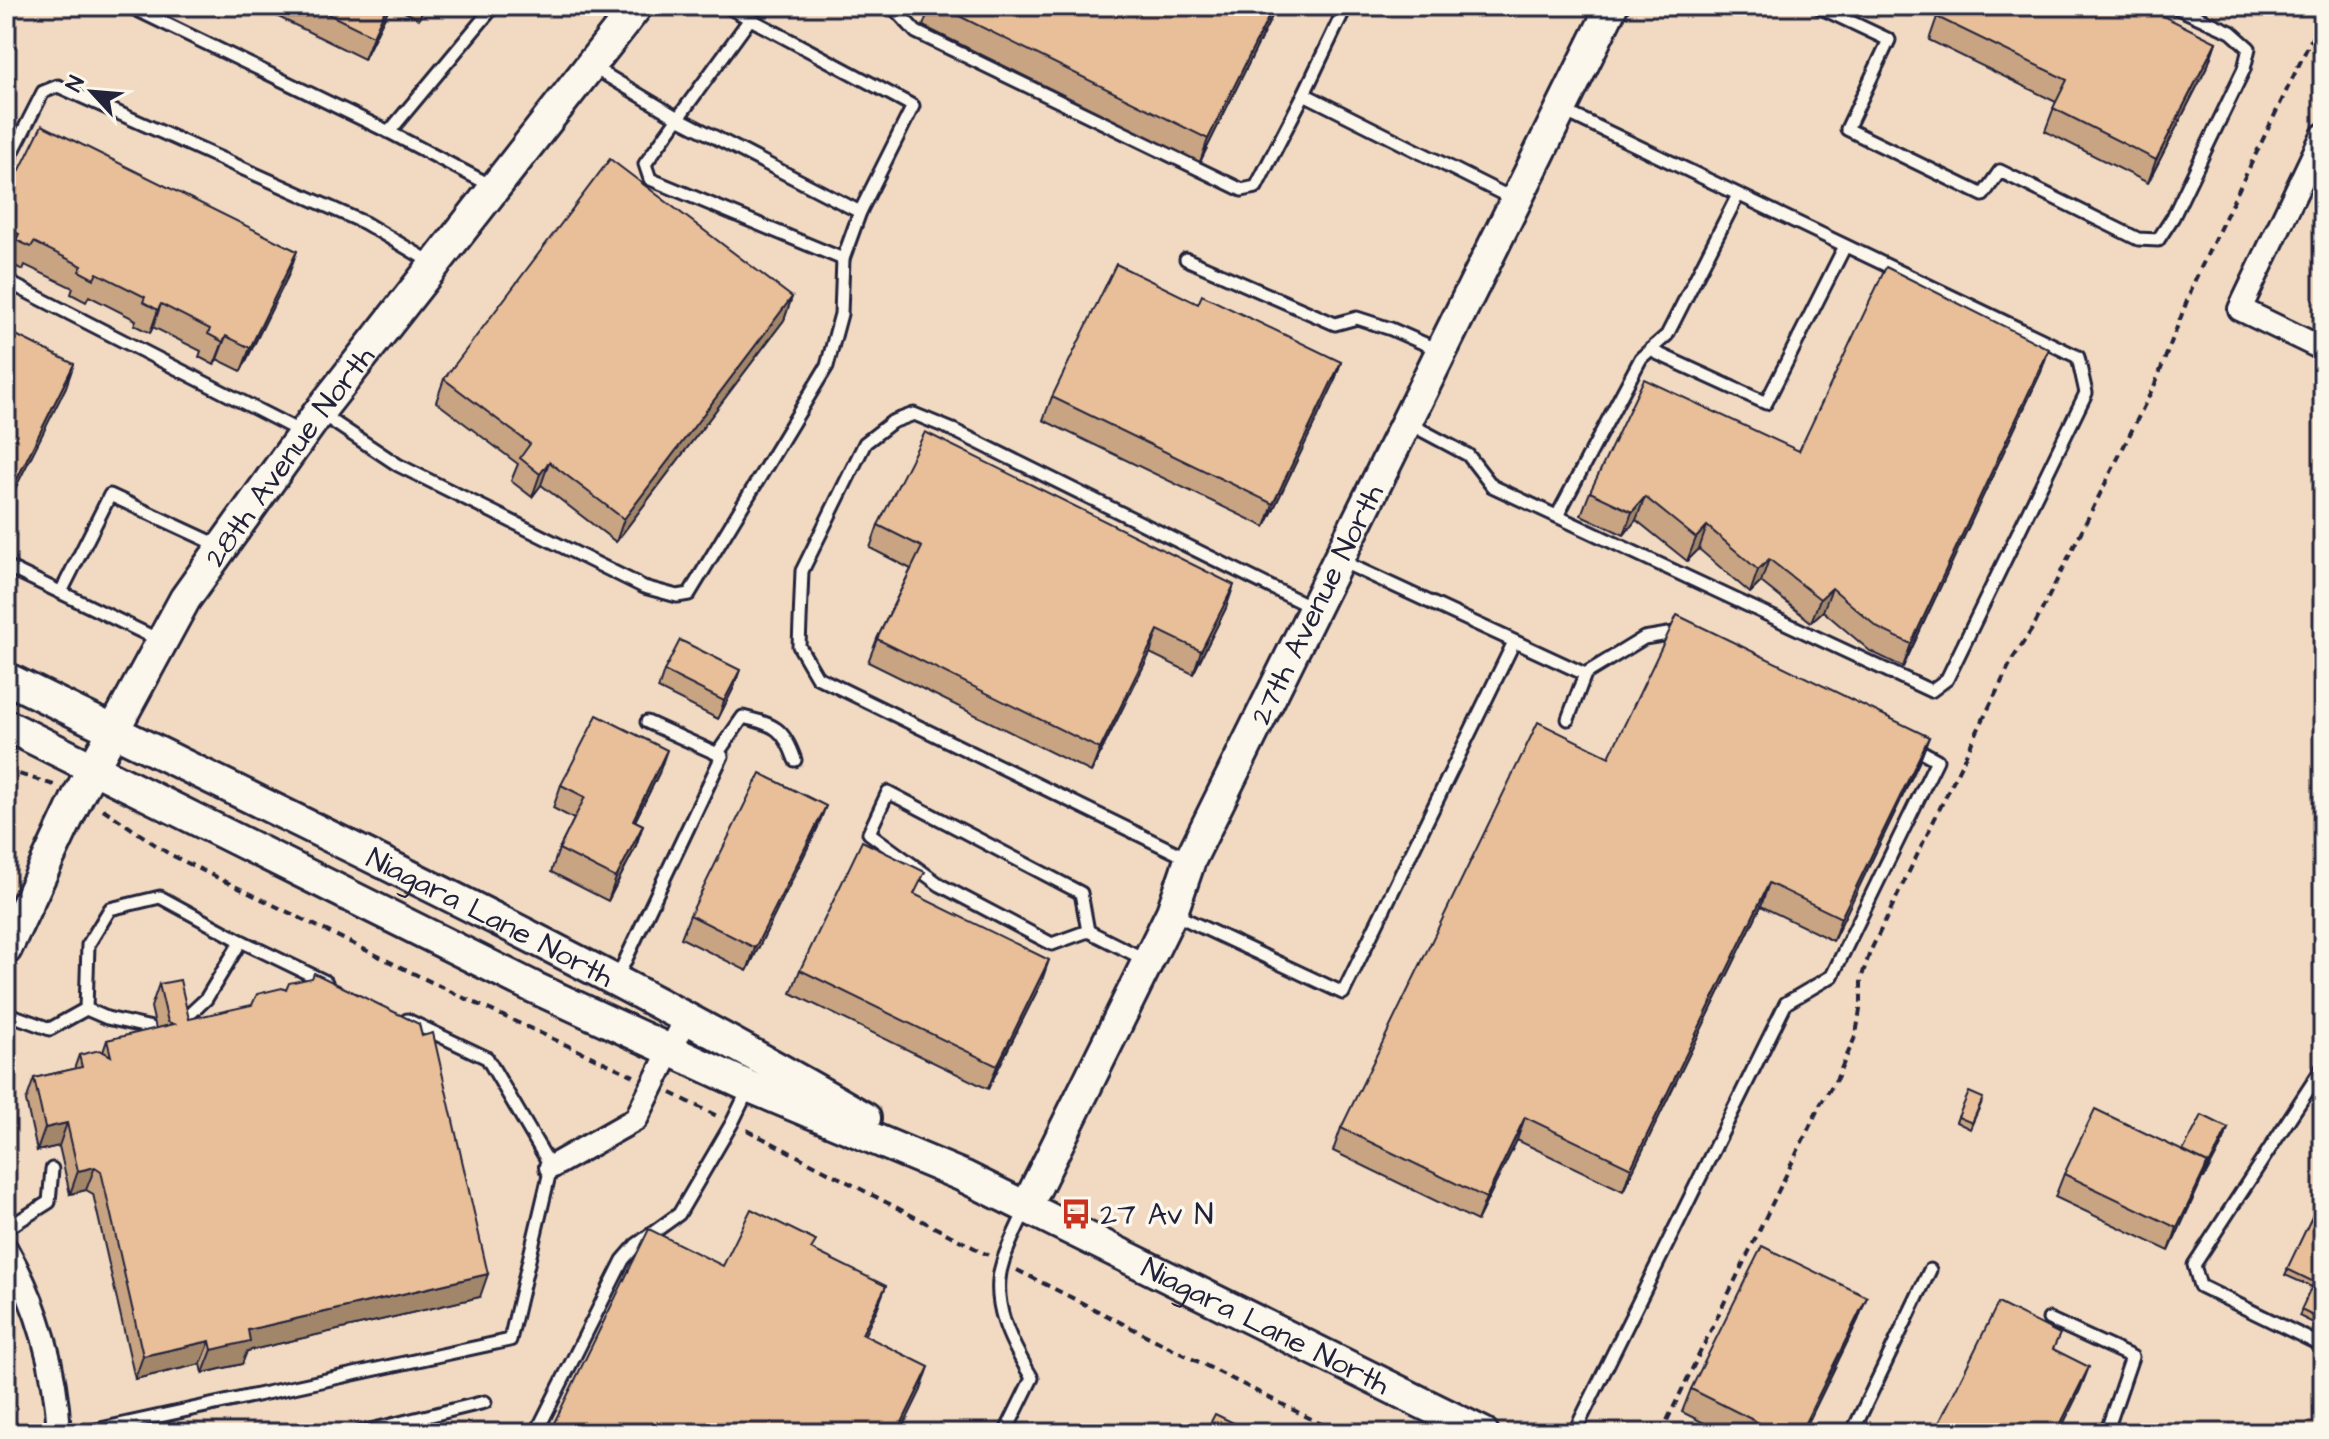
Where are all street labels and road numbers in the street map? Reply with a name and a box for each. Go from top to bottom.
street label: 28th Avenue North [195,337,385,576]
street label: 27th Avenue North [1240,477,1394,732]
street label: Niagara Lane North [359,838,621,998]
street label: Niagara Lane North [1134,1247,1397,1406]

